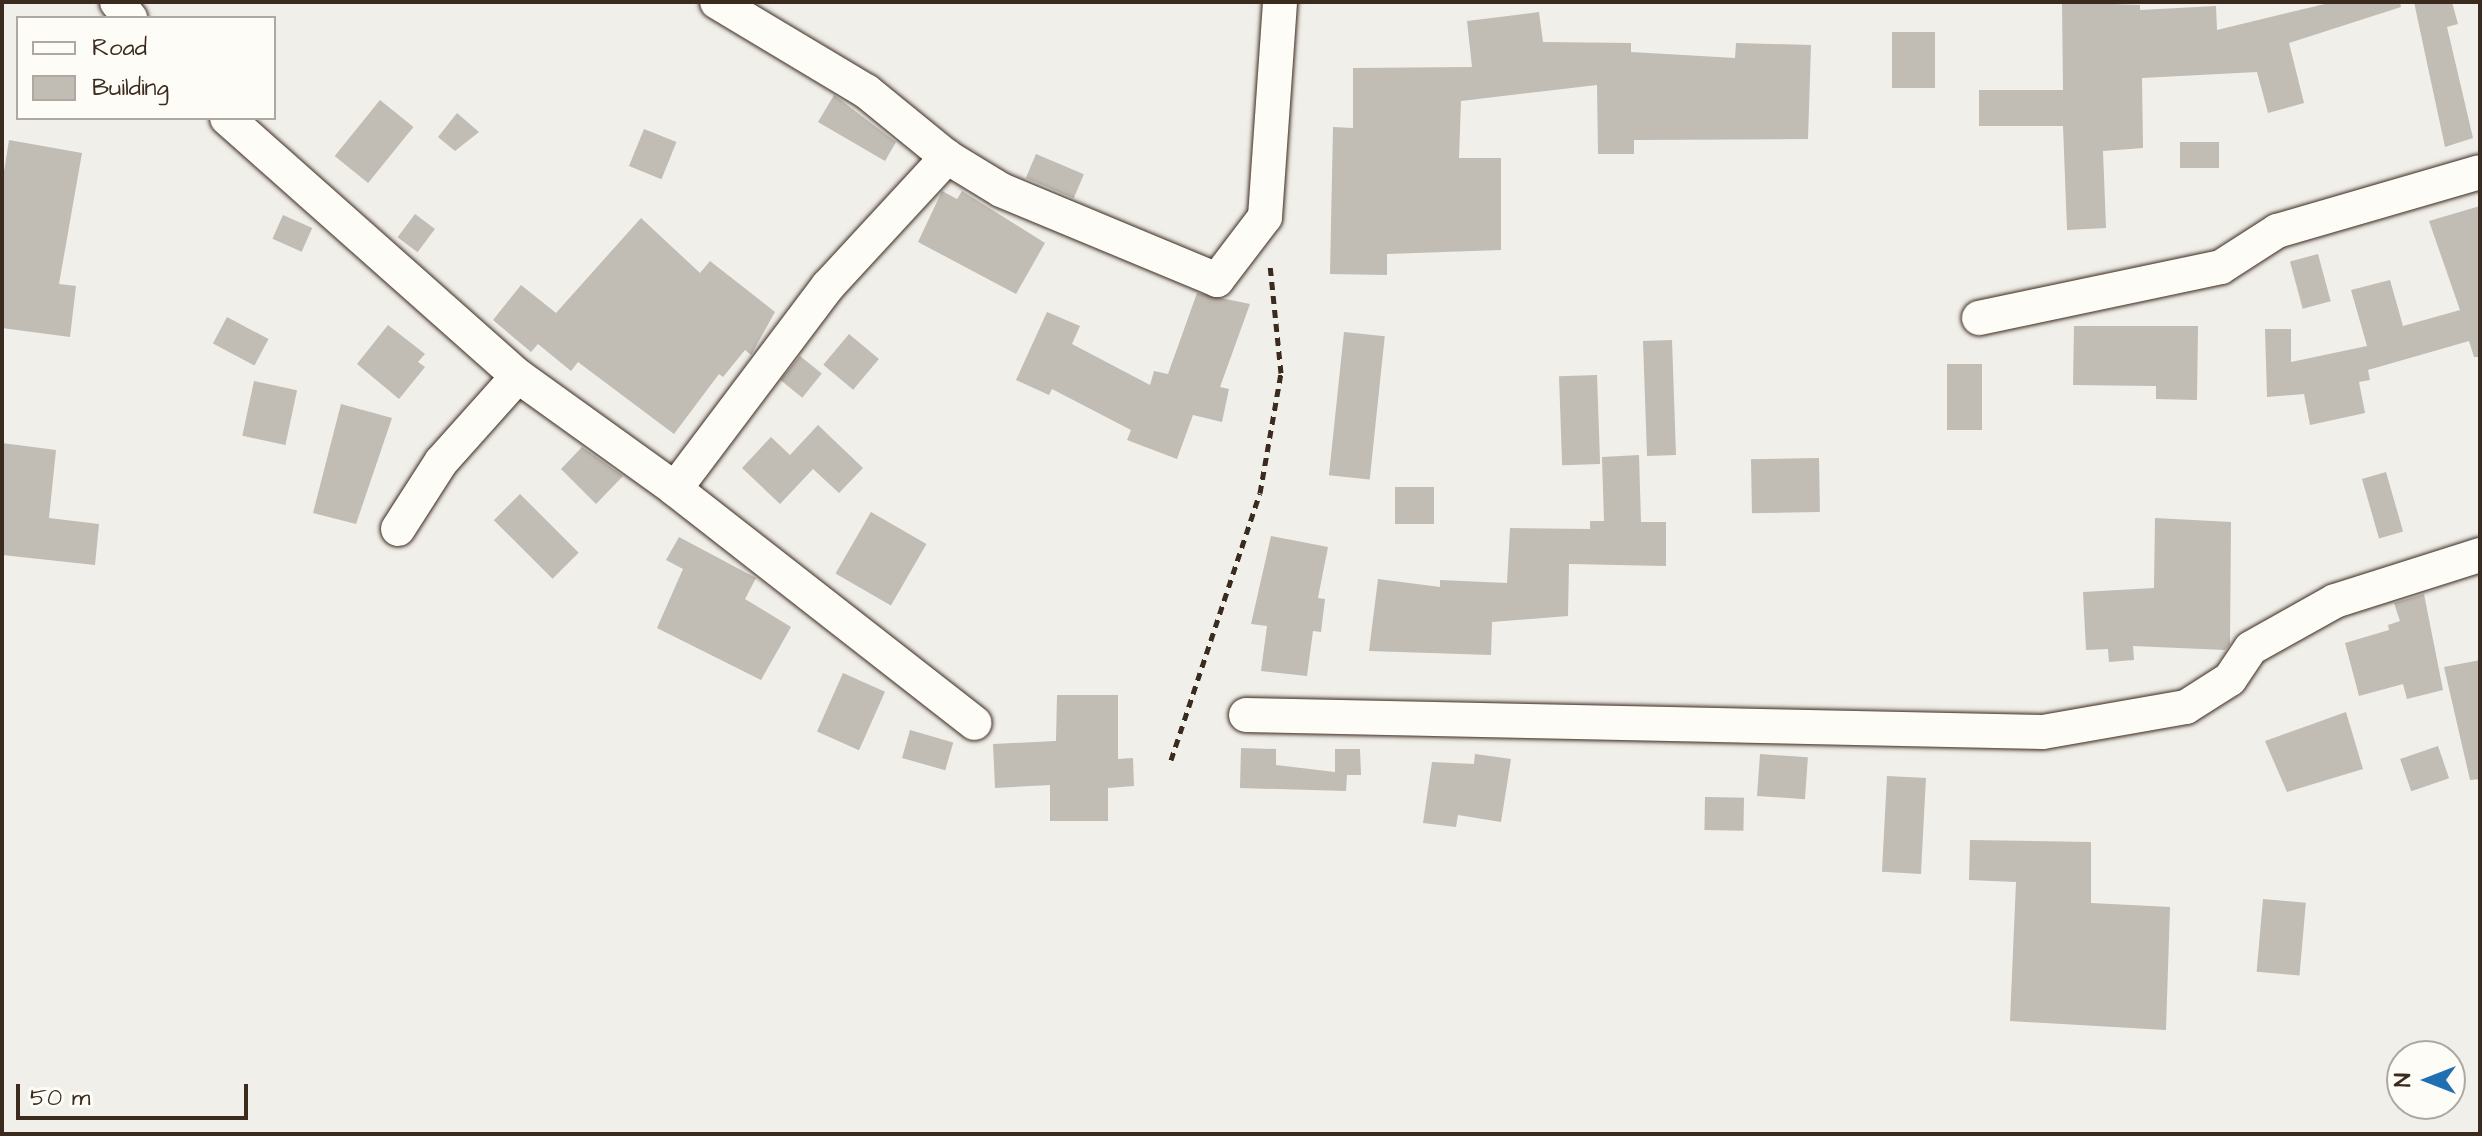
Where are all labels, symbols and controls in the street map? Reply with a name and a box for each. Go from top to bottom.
legend [16,16,276,120]
text: Road [92,31,147,65]
text: Building [92,71,169,105]
north arrow [2386,1040,2466,1120]
scale bar [20,1068,252,1118]
text: N [2388,1073,2419,1087]
text: 50 m [30,1081,90,1115]

